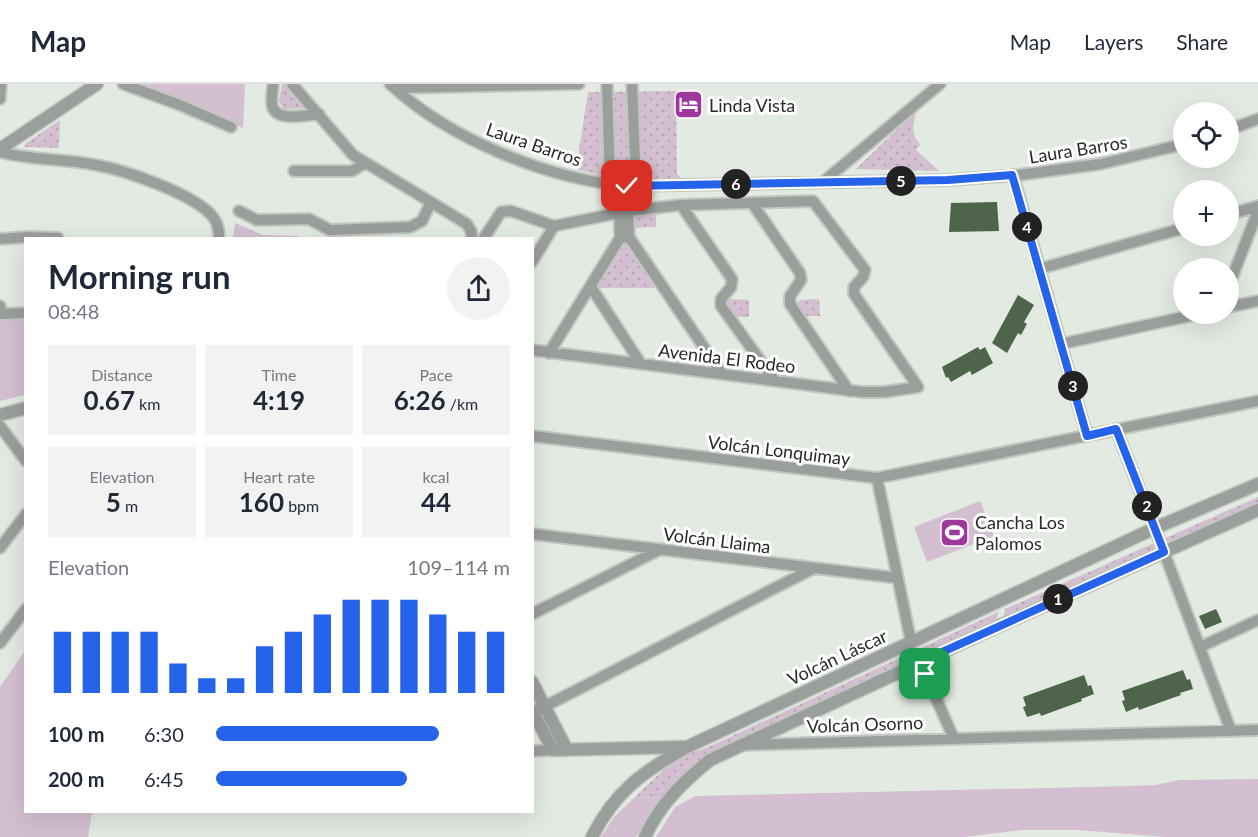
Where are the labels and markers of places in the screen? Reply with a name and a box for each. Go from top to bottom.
hotel icon: Linda Vista [672,89,704,121]
place label: Linda Vista [709,94,795,116]
pin [601,160,652,211]
pin: 5 [886,166,916,196]
pin: 6 [721,169,751,199]
pin: 4 [1012,212,1042,242]
pin: 3 [1058,371,1088,401]
pin: 2 [1132,491,1162,521]
place label: Cancha Los Palomos [975,511,1065,554]
sports icon: Cancha Los Palomos [938,516,970,548]
pin: 1 [1043,584,1073,614]
pin [899,648,950,699]

